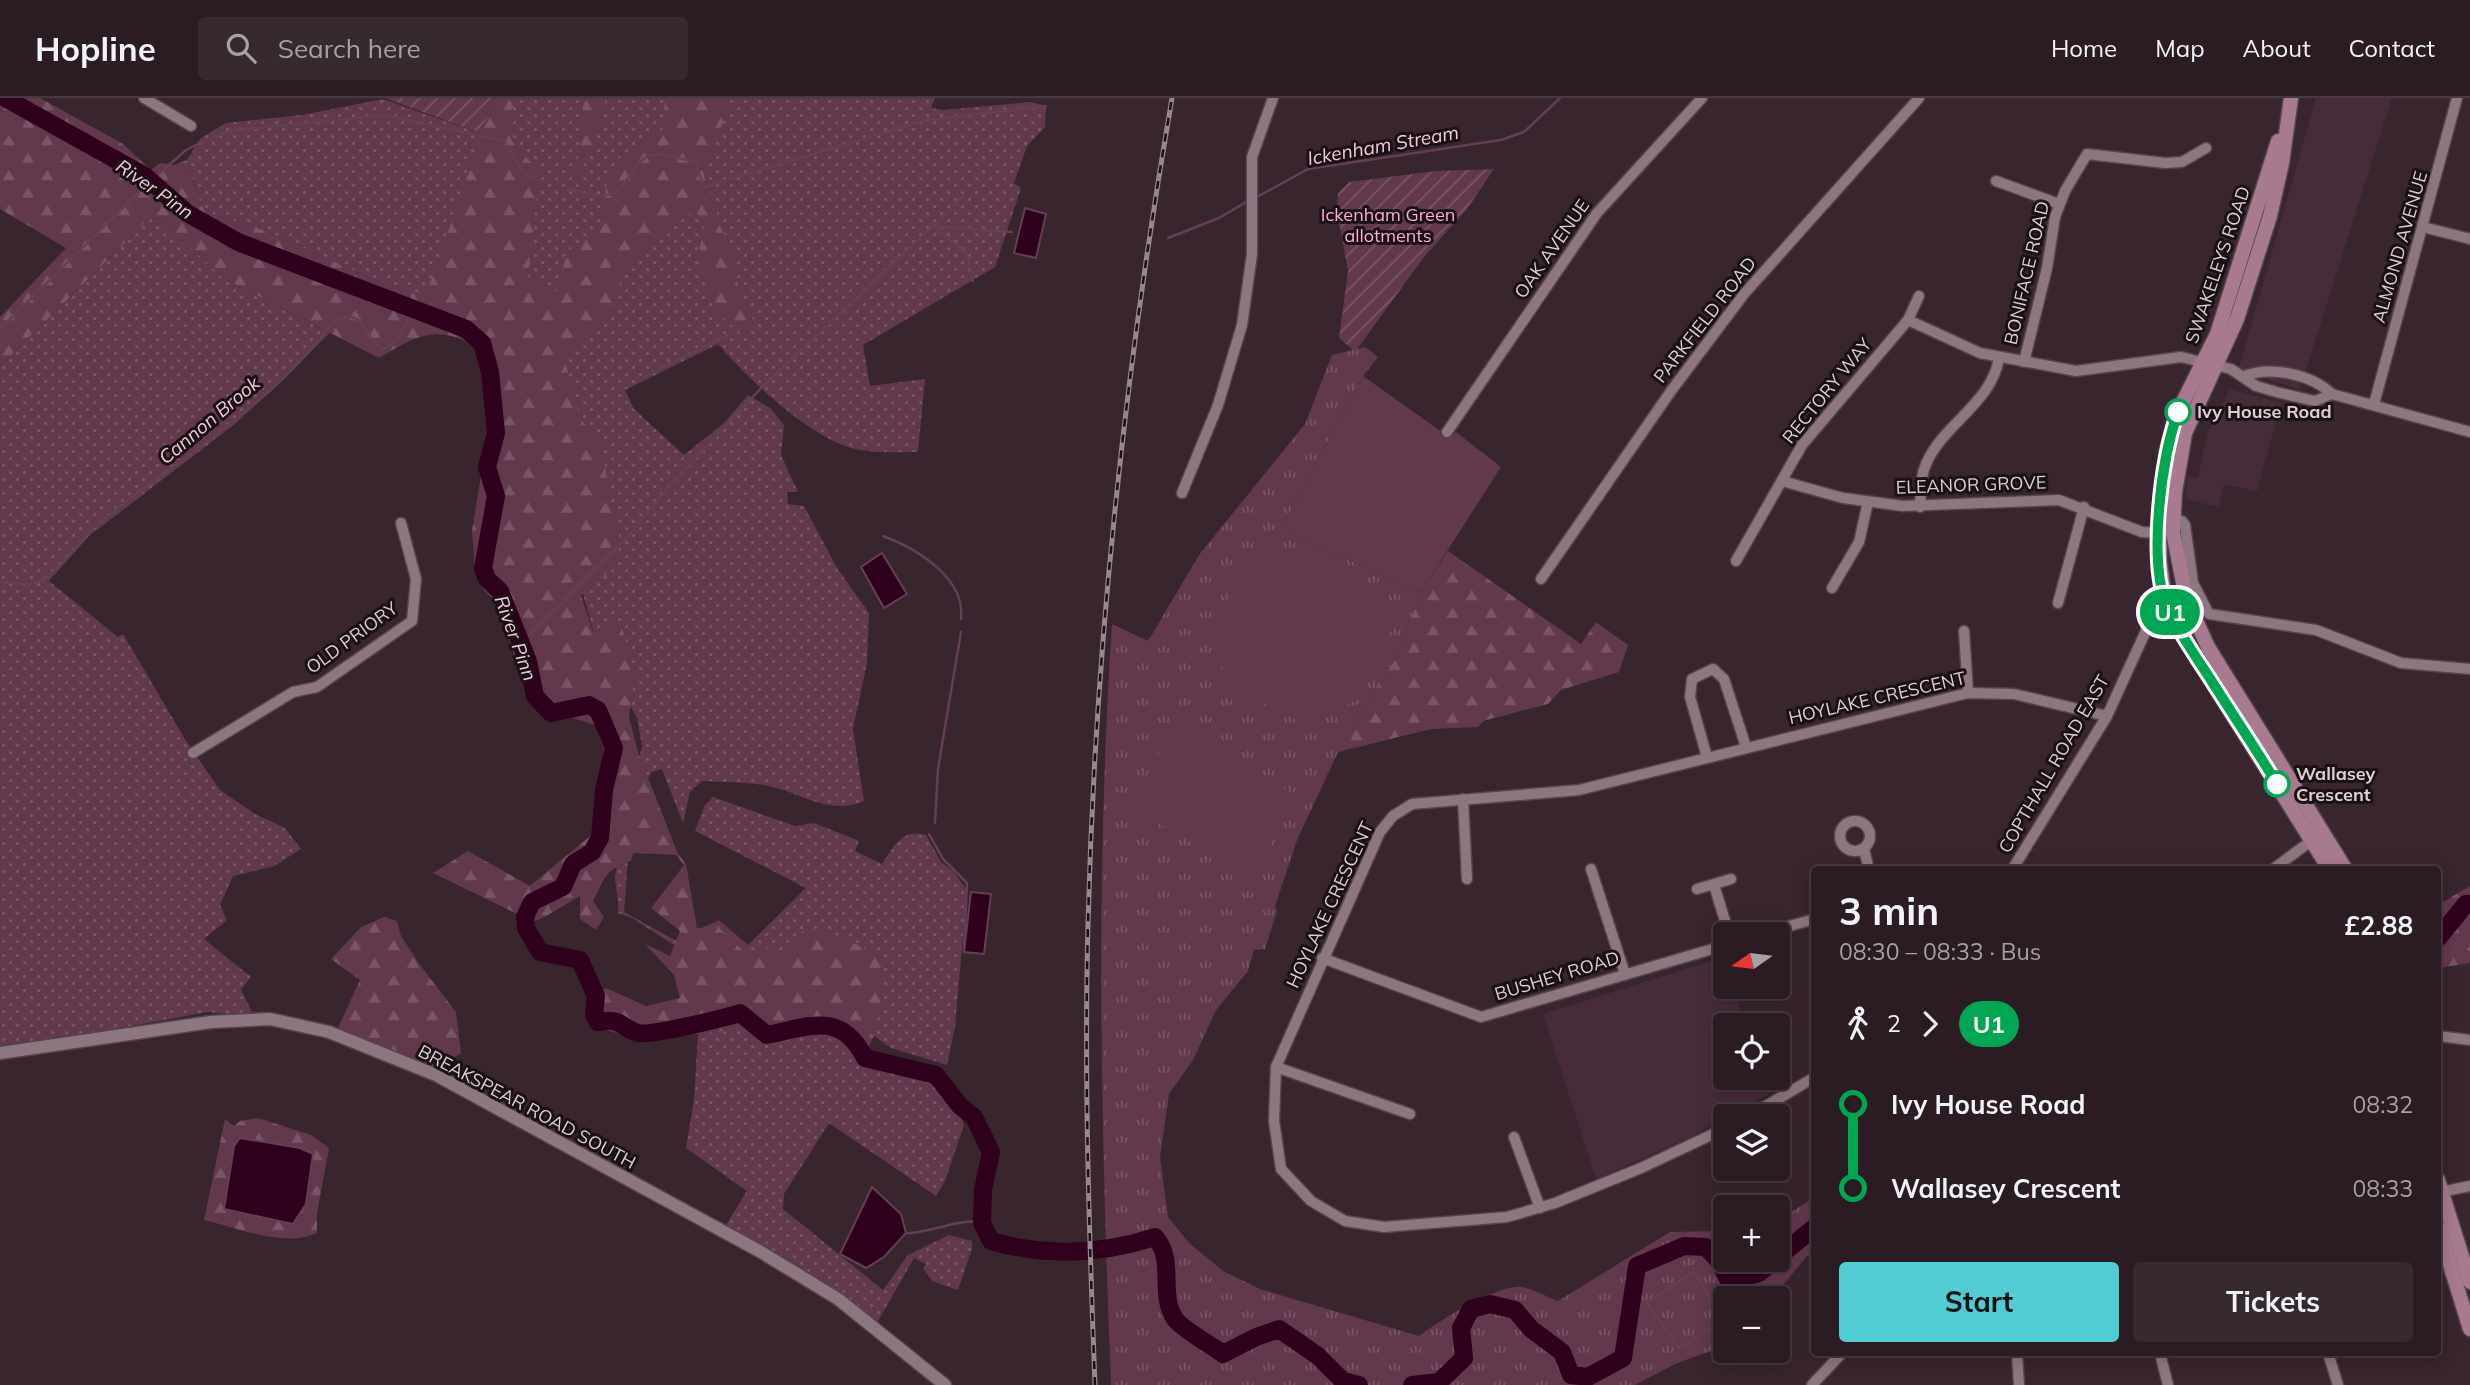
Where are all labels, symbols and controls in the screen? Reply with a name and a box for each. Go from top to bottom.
search box [198,17,688,80]
text: Hopline [35,28,156,69]
icon: search [222,29,260,67]
text: Search here [278,32,421,65]
text: Home [2051,33,2117,63]
text: Map [2155,33,2205,63]
text: About [2243,33,2311,63]
text: Contact [2349,33,2435,63]
water label: Ickenham Stream [1305,120,1461,170]
water label: River Pinn [112,154,198,224]
street label: ALMOND AVENUE [2367,168,2432,325]
street label: SWAKELEYS ROAD [2180,183,2255,346]
street label: OAK AVENUE [1509,195,1594,303]
street label: BONIFACE ROAD [1999,199,2054,347]
park label: Ickenham Green allotments [1321,203,1455,247]
street label: PARKFIELD ROAD [1648,252,1761,387]
street label: RECTORY WAY [1777,332,1877,448]
water label: Cannon Brook [154,370,265,469]
marker: Ivy House Road [2165,399,2191,425]
place label: Ivy House Road [2197,400,2332,423]
street label: ELEANOR GROVE [1895,470,2047,499]
line badge: U1 [2138,589,2202,635]
water label: River Pinn [490,592,542,684]
street label: OLD PRIORY [301,596,403,679]
text: U1 [2154,597,2186,627]
street label: HOYLAKE CRESCENT [1786,666,1968,729]
street label: COPTHALL ROAD EAST [1993,670,2114,857]
place label: Wallasey Crescent [2296,762,2376,806]
marker: Wallasey Crescent [2264,771,2290,797]
street label: HOYLAKE CRESCENT [1281,818,1378,992]
text: 3 min [1839,887,1939,935]
text: £2.88 [2344,909,2413,942]
north arrow [1713,922,1790,999]
map controls [1713,922,1790,1363]
text: 08:30 – 08:33 · Bus [1839,937,2041,966]
street label: BUSHEY ROAD [1492,946,1622,1005]
icon: walk [1839,1005,1877,1043]
icon: forward [1911,1005,1949,1043]
text: 2 [1887,1009,1901,1038]
text: U1 [1973,1009,2005,1039]
button: locate [1713,1013,1790,1090]
street label: BREAKSPEAR ROAD SOUTH [414,1039,640,1174]
text: Ivy House Road [1891,1088,2085,1121]
text: 08:32 [2353,1090,2413,1119]
button: layers [1713,1104,1790,1181]
text: Wallasey Crescent [1891,1172,2120,1205]
text: 08:33 [2353,1174,2413,1203]
button: + [1713,1195,1790,1272]
button: Start [1839,1262,2119,1342]
button: Tickets [2133,1262,2413,1342]
button: − [1713,1286,1790,1363]

